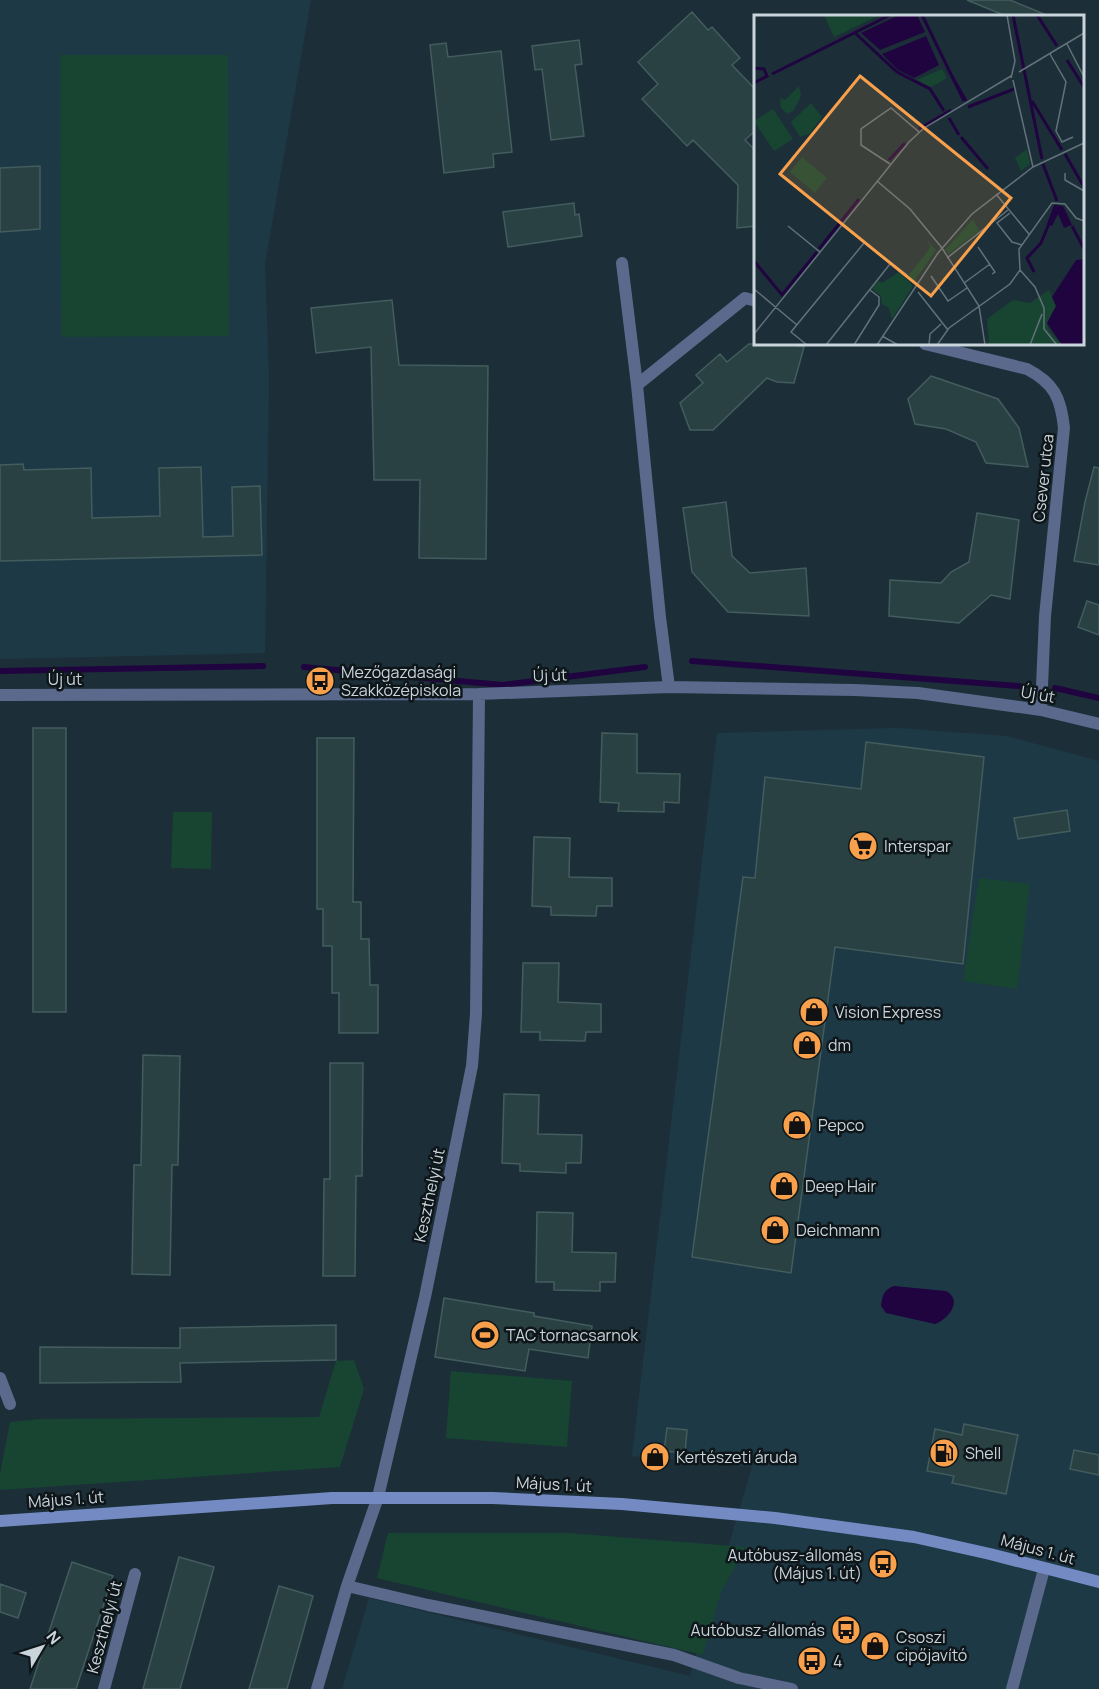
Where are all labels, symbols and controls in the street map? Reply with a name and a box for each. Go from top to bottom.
inset map [754,15,1084,345]
street label: Csever utca [1027,433,1059,523]
place label: Mezőgazdasági Szakközépiskola [341,661,461,701]
street label: Új út [532,663,568,687]
bus stop icon: Mezőgazdasági Szakközépiskola [304,665,336,697]
street label: Új út [48,668,82,690]
street label: Új út [1019,680,1057,708]
supermarket icon: Interspar [847,830,879,862]
place label: Interspar [884,835,951,857]
shop icon: Vision Express [798,996,830,1028]
place label: Vision Express [835,1001,941,1023]
shop icon: dm [791,1029,823,1061]
place label: dm [828,1034,851,1056]
shop icon: Pepco [781,1109,813,1141]
place label: Pepco [818,1114,864,1136]
street label: Keszthelyi út [408,1146,450,1244]
shop icon: Deep Hair [768,1170,800,1202]
place label: Deep Hair [805,1175,876,1197]
shop icon: Deichmann [759,1214,791,1246]
place label: Deichmann [796,1219,880,1241]
sports icon: TAC tornacsarnok [469,1319,501,1351]
place label: TAC tornacsarnok [506,1324,639,1346]
fuel station icon: Shell [928,1437,960,1469]
shop icon: Kertészeti áruda [639,1441,671,1473]
place label: Shell [965,1442,1001,1464]
place label: Kertészeti áruda [676,1446,797,1468]
street label: Május 1. út [515,1471,593,1497]
street label: Május 1. út [27,1485,105,1513]
street label: Május 1. út [998,1529,1078,1569]
place label: Autóbusz-állomás (Május 1. út) [728,1544,862,1584]
bus stop icon: Autóbusz-állomás (Május 1. út) [867,1548,899,1580]
street label: Keszthelyi út [81,1578,127,1676]
bus stop icon: Autóbusz-állomás [830,1614,862,1646]
north arrow [12,1617,72,1677]
place label: Autóbusz-állomás [691,1619,825,1641]
text: N [41,1626,66,1649]
place label: Csoszi cipőjavító [896,1626,967,1666]
shop icon: Csoszi cipőjavító [859,1630,891,1662]
bus stop icon: 4 [796,1645,828,1677]
place label: 4 [833,1650,842,1672]

